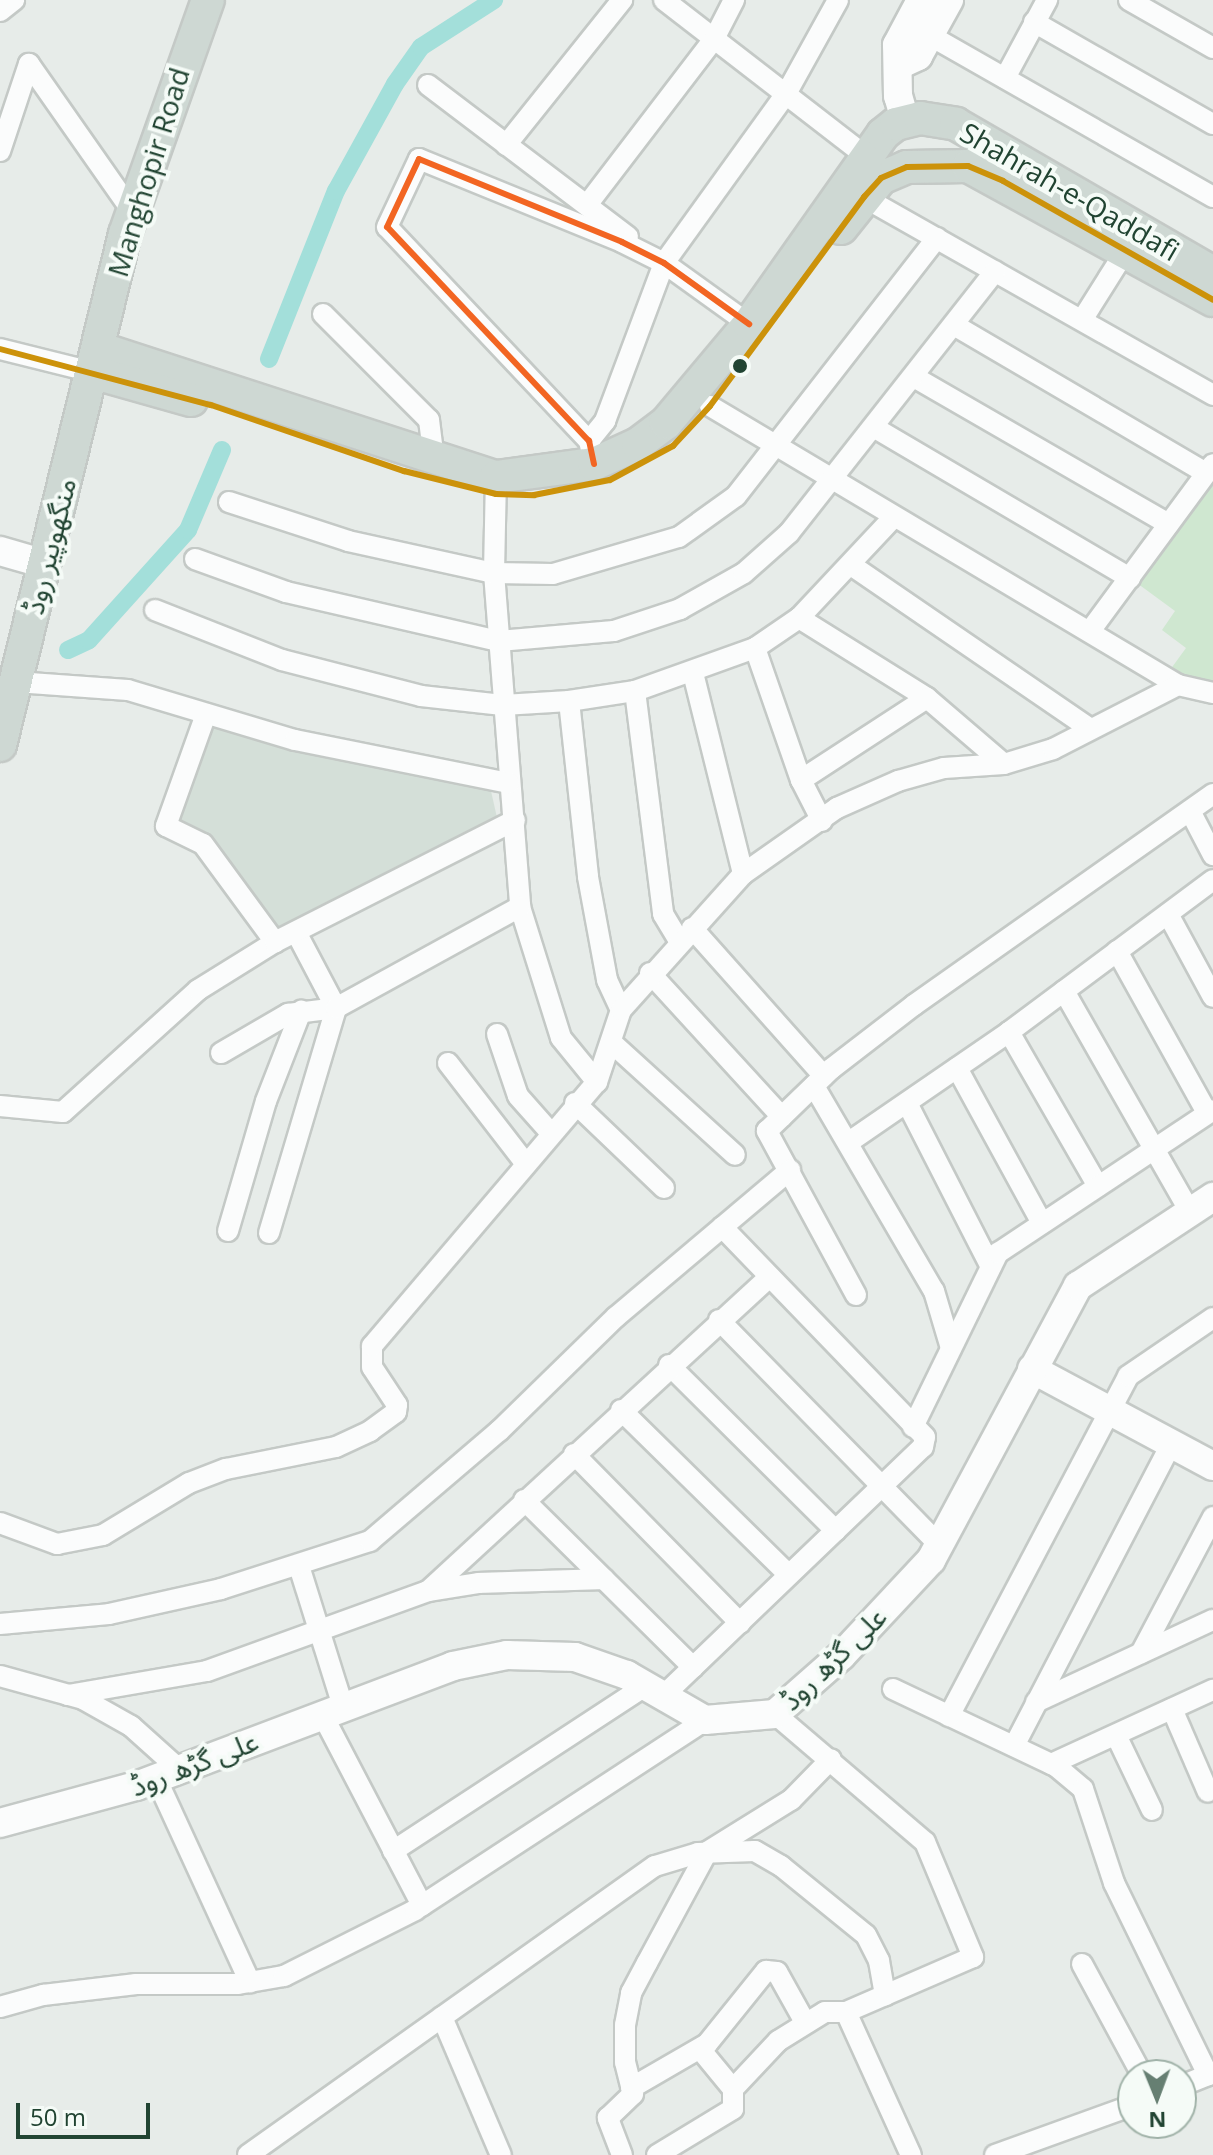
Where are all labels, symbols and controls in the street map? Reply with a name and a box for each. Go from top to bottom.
street label: Manghopir Road [100,63,196,281]
street label: Shahrah-e-Qaddafi [955,115,1185,267]
unlabelled marker [732,358,748,374]
street label: منگھوپیر روڈ [16,474,82,618]
street label: علی گڑھ روڈ [773,1599,893,1717]
street label: علی گڑھ روڈ [125,1723,263,1803]
north arrow [1117,2059,1197,2139]
scale bar [20,2087,154,2137]
text: 50 m [30,2100,86,2133]
text: N [1148,2106,1167,2136]

